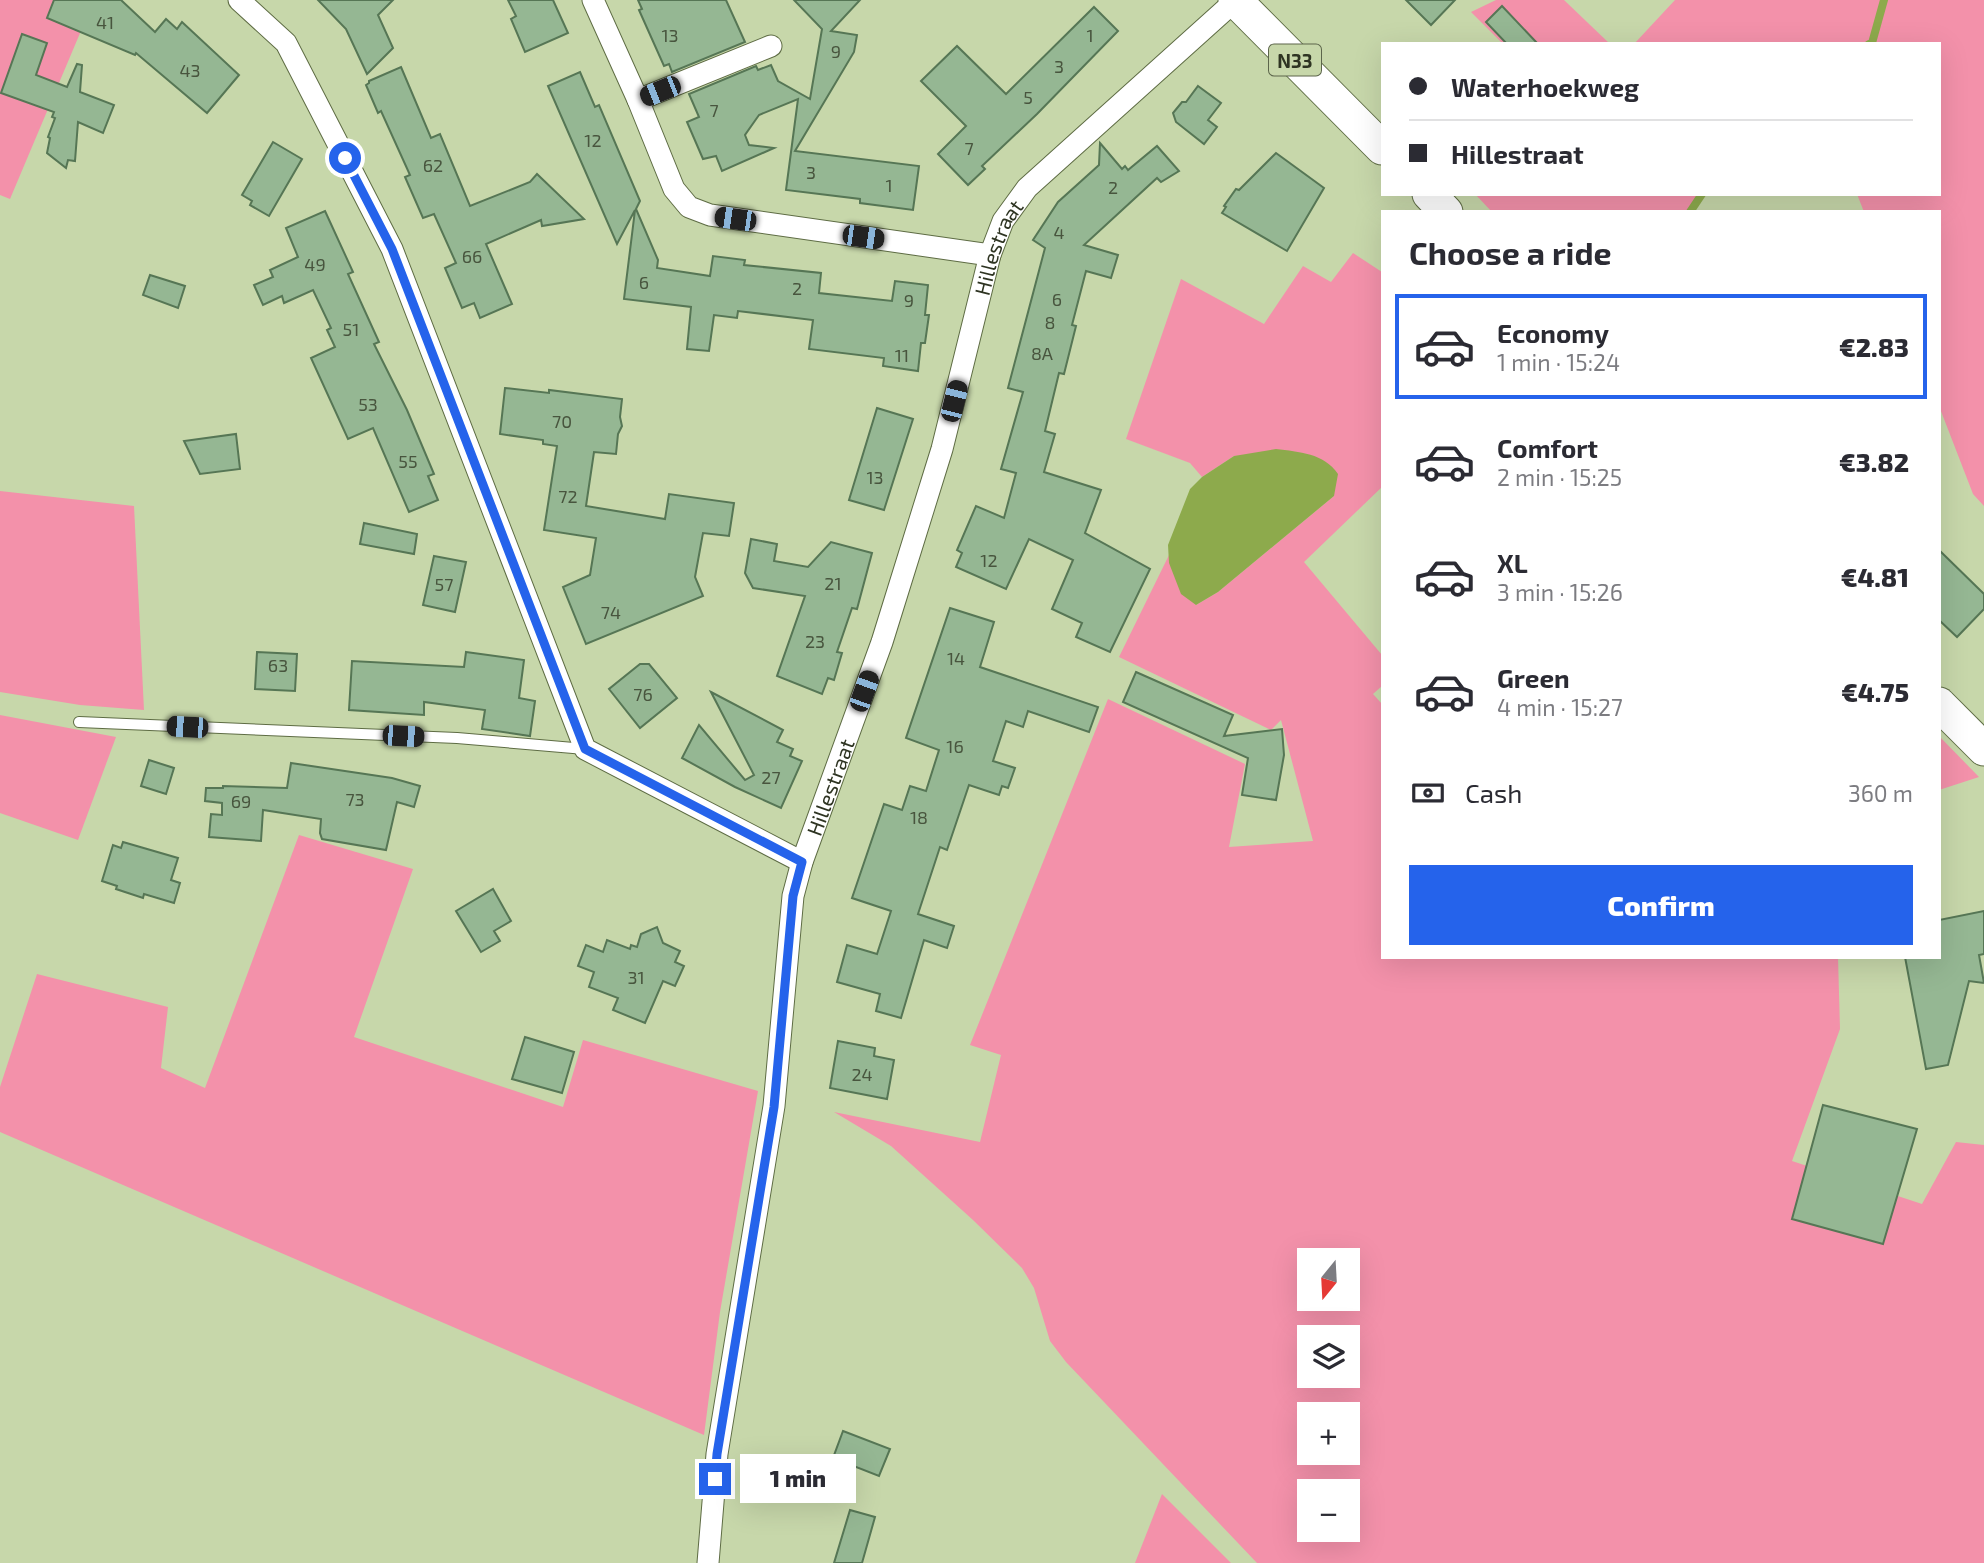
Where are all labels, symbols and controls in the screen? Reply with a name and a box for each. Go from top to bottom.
house number: 41 [96,11,114,33]
house number: 13 [661,24,679,46]
house number: 1 [1086,24,1094,46]
house number: 9 [831,40,841,62]
road number: N33 [1269,44,1321,76]
house number: 3 [1054,55,1064,77]
house number: 43 [179,59,201,81]
text: Waterhoekweg [1451,71,1639,102]
car [637,73,684,109]
house number: 5 [1023,86,1033,108]
house number: 7 [709,99,719,121]
house number: 12 [584,129,602,151]
house number: 7 [964,137,974,159]
text: Hillestraat [1451,138,1584,169]
route start [329,142,361,174]
house number: 62 [423,154,443,176]
house number: 3 [806,161,816,183]
house number: 1 [885,174,893,196]
house number: 2 [1108,176,1118,198]
street label: Hillestraat [968,194,1027,298]
car [713,206,758,232]
house number: 4 [1053,221,1065,243]
car [841,224,886,250]
text: Choose a ride [1409,233,1612,271]
house number: 66 [462,245,482,267]
house number: 49 [304,253,326,275]
house number: 6 [639,271,649,293]
house number: 2 [792,277,802,299]
house number: 6 [1052,288,1062,310]
house number: 9 [904,289,914,311]
house number: 8 [1045,311,1055,333]
icon: car [1413,315,1476,378]
text: Economy [1497,317,1609,348]
house number: 51 [343,318,359,340]
text: €2.83 [1839,331,1909,362]
house number: 8A [1031,342,1054,364]
house number: 11 [895,344,909,366]
text: 1 min · 15:24 [1497,348,1620,376]
car [939,378,970,424]
house number: 53 [358,393,378,415]
house number: 70 [552,410,572,432]
icon: car [1413,430,1476,493]
text: Comfort [1497,432,1598,463]
text: €3.82 [1839,446,1909,477]
house number: 55 [398,450,418,472]
text: 2 min · 15:25 [1497,463,1622,491]
house number: 13 [866,466,884,488]
house number: 72 [558,485,578,507]
icon: car [1413,545,1476,608]
text: XL [1497,547,1528,578]
house number: 12 [980,549,998,571]
text: €4.81 [1841,561,1909,592]
house number: 21 [824,572,842,594]
house number: 57 [435,573,453,595]
text: 3 min · 15:26 [1497,578,1623,606]
house number: 74 [601,601,621,623]
house number: 23 [805,630,825,652]
house number: 14 [947,647,965,669]
house number: 63 [268,654,288,676]
icon: car [1413,660,1476,723]
text: Green [1497,662,1570,693]
car [847,668,882,714]
text: €4.75 [1841,676,1909,707]
house number: 76 [633,683,653,705]
text: 4 min · 15:27 [1497,693,1623,721]
car [166,715,209,739]
car [382,724,425,748]
street label: Hillestraat [800,735,858,839]
house number: 16 [946,735,964,757]
house number: 27 [761,766,781,788]
icon: cash [1409,774,1447,812]
text: Cash [1465,777,1522,808]
text: 360 m [1848,779,1913,807]
house number: 73 [345,788,365,810]
house number: 69 [231,790,251,812]
house number: 18 [910,806,928,828]
button: Confirm [1409,865,1913,945]
house number: 31 [627,966,645,988]
house number: 24 [851,1063,873,1085]
north arrow [1297,1248,1360,1311]
map controls [1297,1248,1360,1542]
button: layers [1297,1325,1360,1388]
button: + [1297,1402,1360,1465]
callout: 1 min [740,1454,855,1504]
route end [699,1463,731,1495]
text: 1 min [770,1464,826,1492]
button: − [1297,1479,1360,1542]

